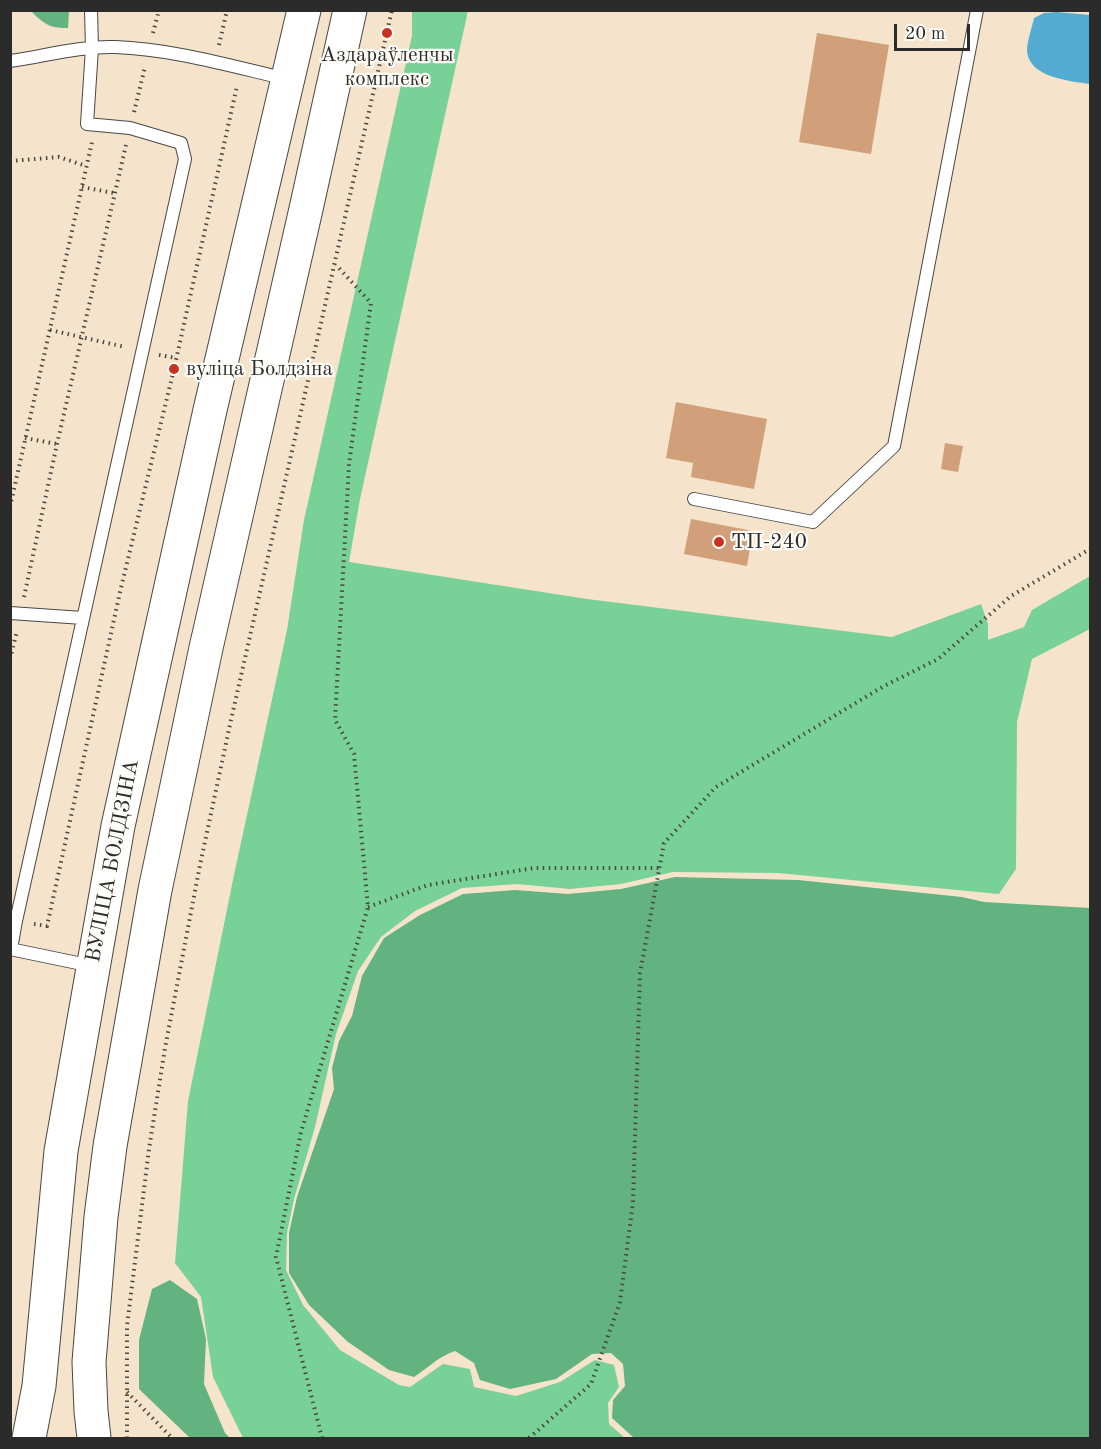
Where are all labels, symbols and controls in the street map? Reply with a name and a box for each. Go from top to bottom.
scale bar [897,12,974,50]
text: 20 m [905,25,945,43]
marker: Аздараўленчы комплекс [380,26,394,40]
place label: Аздараўленчы комплекс [320,42,454,92]
place label: вуліца Болдзіна [186,356,333,382]
marker: вуліца Болдзіна [167,362,181,376]
place label: ТП-240 [731,529,807,555]
marker: ТП-240 [712,535,726,549]
street label: ВУЛІЦА БОЛДЗІНА [81,757,145,965]

